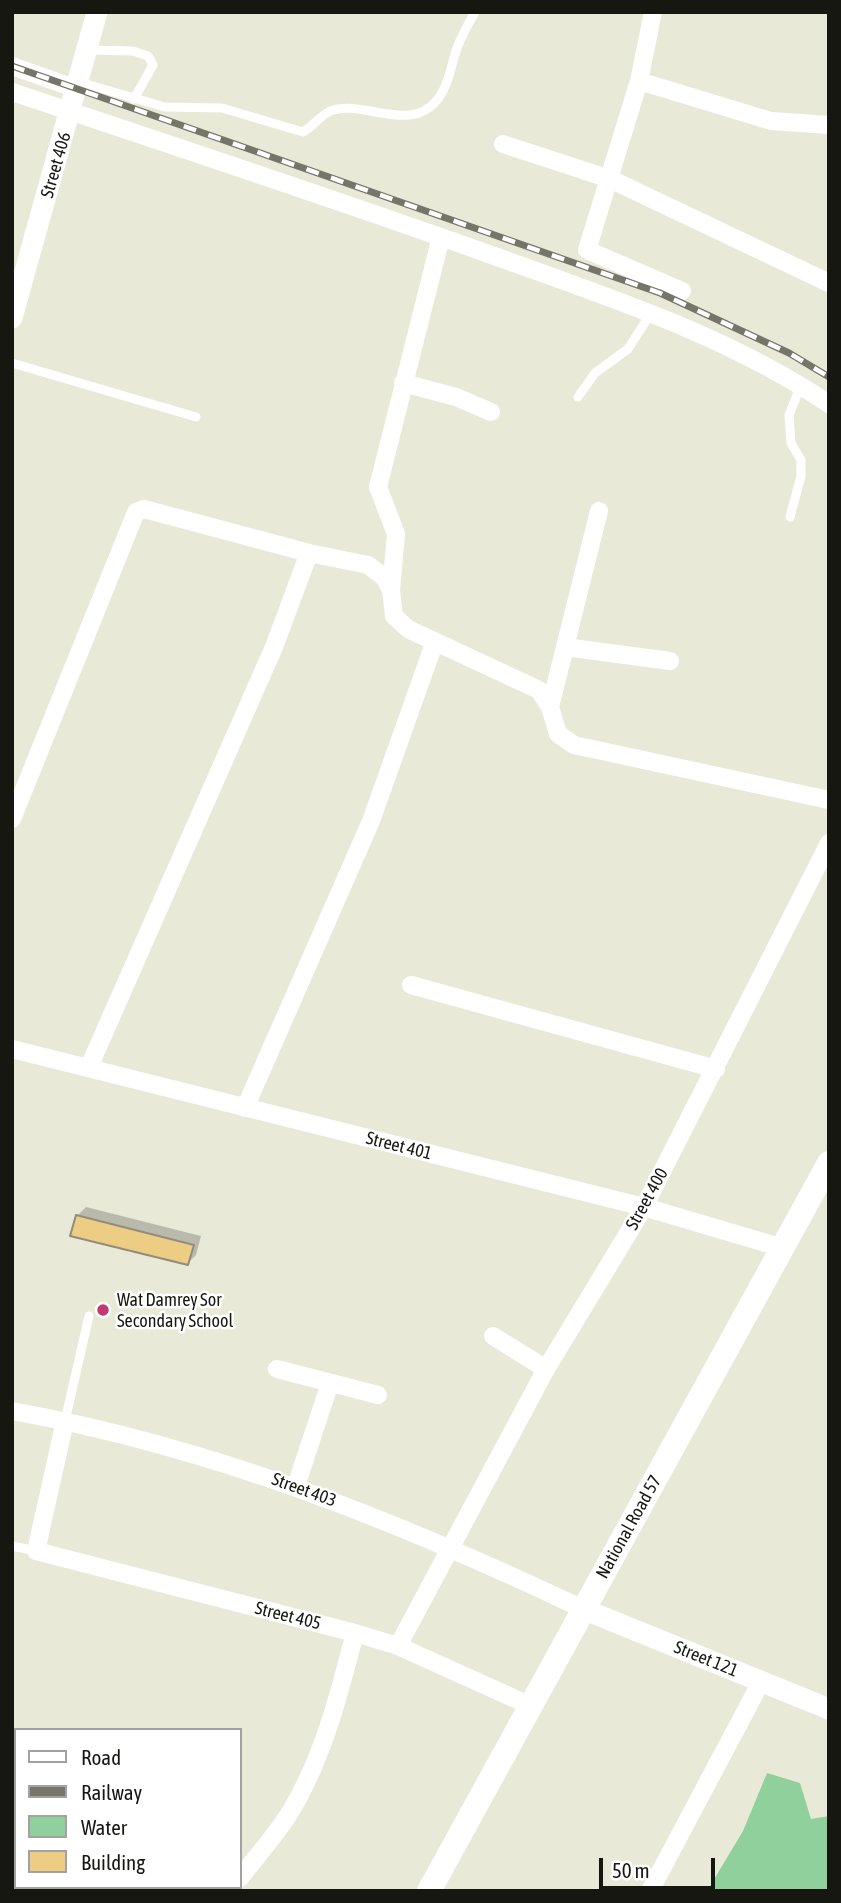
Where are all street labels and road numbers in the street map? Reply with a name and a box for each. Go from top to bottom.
street label: Street 406 [36,130,76,200]
street label: Street 401 [364,1127,434,1165]
street label: Street 400 [621,1164,673,1234]
street label: Street 403 [269,1468,339,1512]
street label: National Road 57 [592,1472,666,1582]
street label: Street 405 [253,1597,323,1635]
street label: Street 121 [671,1636,741,1682]

